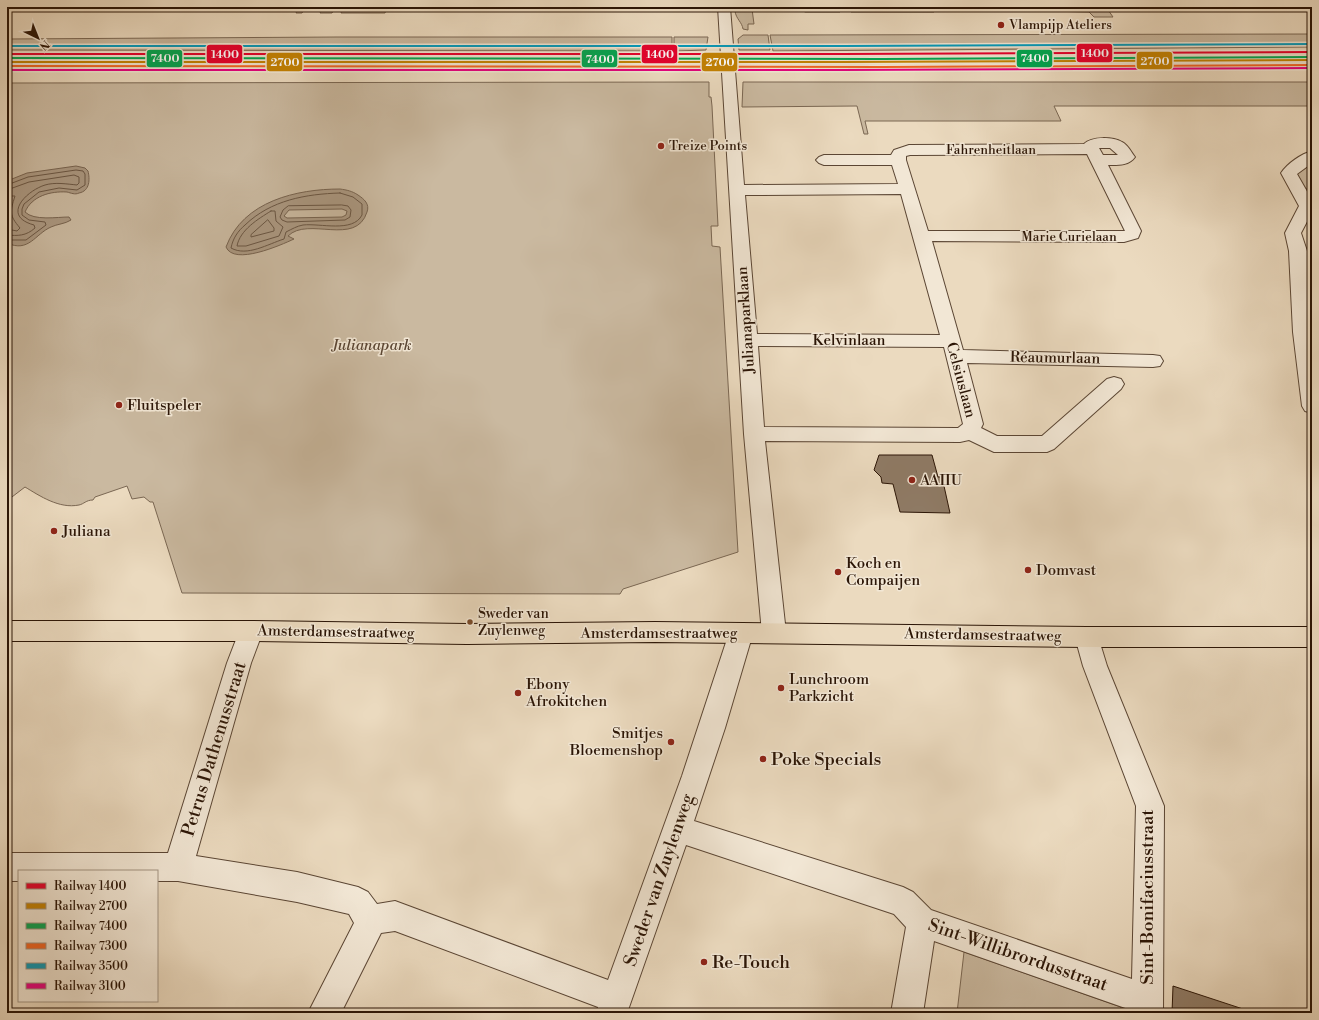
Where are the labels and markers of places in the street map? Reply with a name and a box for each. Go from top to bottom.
place label: Vlampijp Ateliers [1008,17,1112,33]
marker: Vlampijp Ateliers [996,20,1006,30]
place label: Treize Points [669,138,747,154]
marker: Treize Points [656,141,666,151]
place label: Fluitspeler [127,396,202,415]
marker: Fluitspeler [114,400,124,410]
place label: AAIIU [919,471,962,490]
marker: AAIIU [907,475,917,485]
place label: Juliana [61,522,111,541]
marker: Juliana [49,526,59,536]
place label: Koch en Compaijen [846,554,920,590]
place label: Domvast [1036,561,1097,580]
marker: Domvast [1023,565,1033,575]
marker: Koch en Compaijen [833,567,843,577]
place label: Sweder van Zuylenweg [478,605,549,640]
marker: Sweder van Zuylenweg [465,617,475,627]
place label: Lunchroom Parkzicht [789,670,869,706]
place label: Ebony Afrokitchen [525,675,607,711]
marker: Lunchroom Parkzicht [776,683,786,693]
marker: Ebony Afrokitchen [513,688,523,698]
place label: Smitjes Bloemenshop [569,724,663,760]
marker: Smitjes Bloemenshop [666,737,676,747]
place label: Poke Specials [771,748,882,771]
marker: Poke Specials [758,754,768,764]
place label: Re-Touch [712,951,790,974]
marker: Re-Touch [699,957,709,967]

